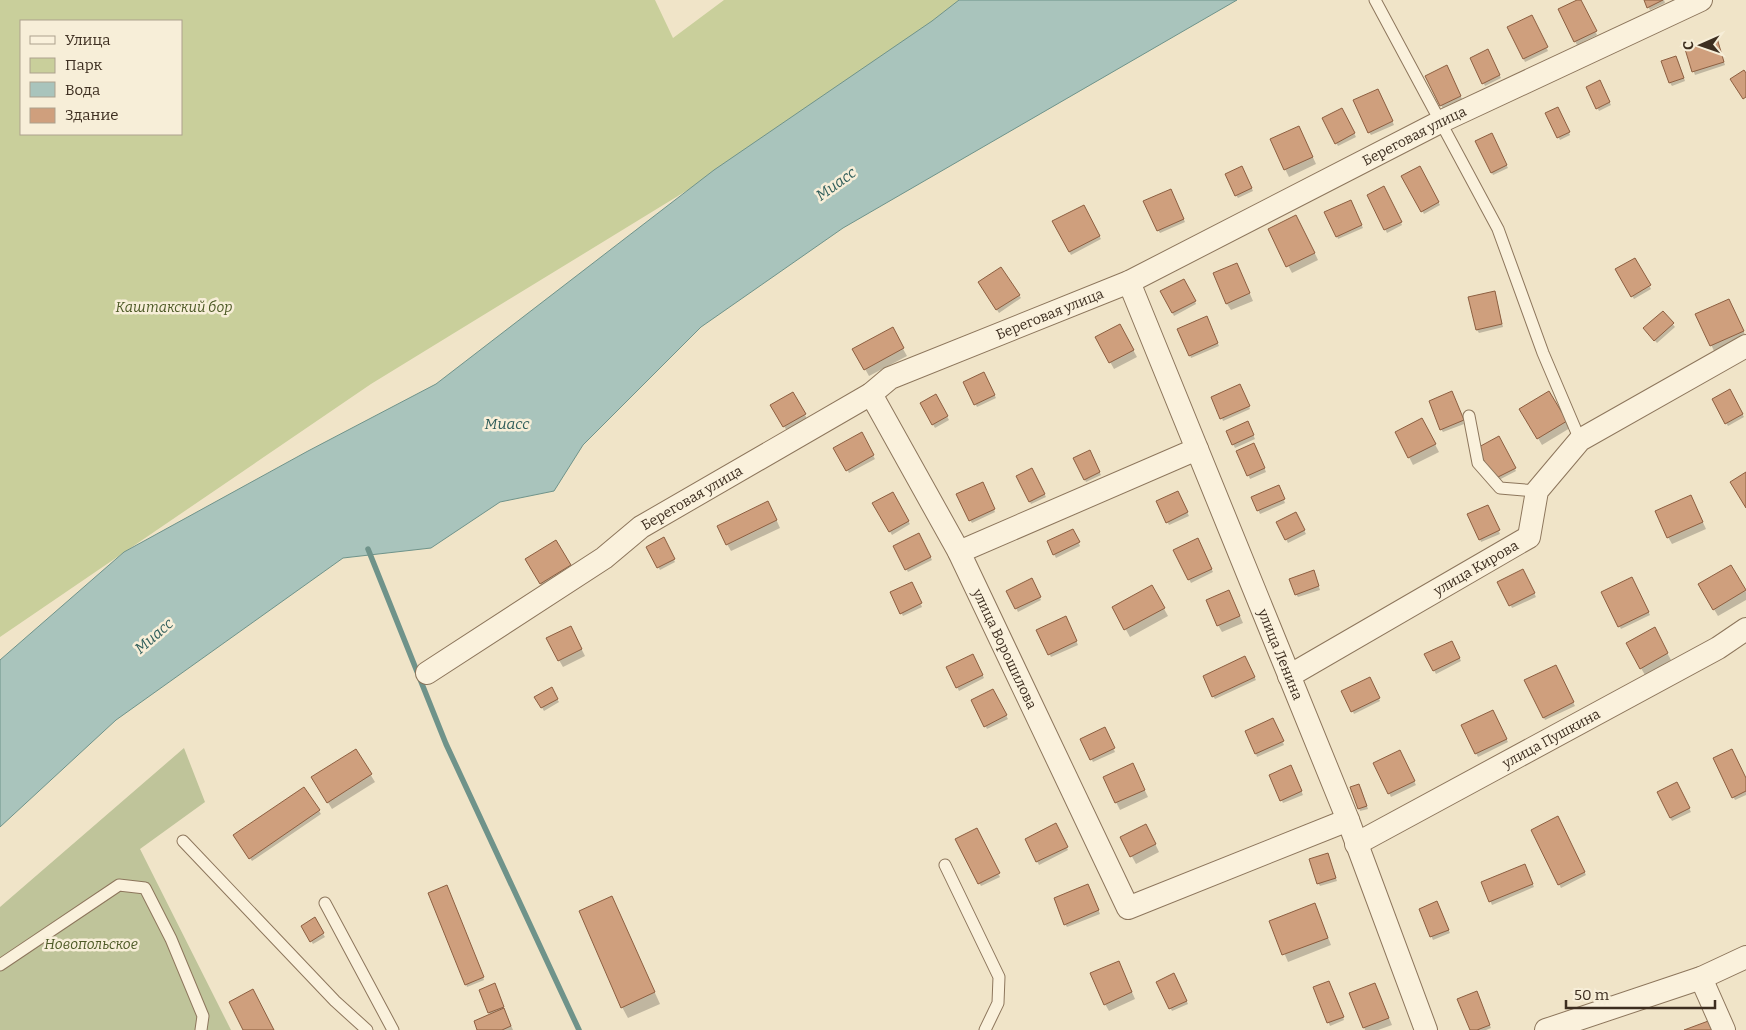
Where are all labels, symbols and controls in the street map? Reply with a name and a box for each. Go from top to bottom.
legend [20,20,182,135]
north arrow [1676,20,1726,70]
text: Улица [65,31,111,49]
text: С [1680,41,1697,50]
text: Парк [65,56,103,74]
text: Вода [65,81,100,99]
street label: Береговая улица [1359,102,1469,169]
text: Здание [65,106,119,124]
water label: Миасс [813,163,860,204]
street label: Береговая улица [994,285,1106,343]
park label: Каштакский бор [116,299,233,316]
water label: Миасс [485,415,530,433]
street label: Береговая улица [638,462,746,534]
street label: улица Кирова [1430,536,1522,599]
street label: улица Ворошилова [969,585,1041,712]
street label: улица Ленина [1254,605,1307,703]
water label: Миасс [131,614,177,658]
street label: улица Пушкина [1499,705,1603,772]
park label: Новопольское [44,936,138,953]
scale bar [1566,978,1715,1010]
text: 50 m [1574,986,1610,1004]

